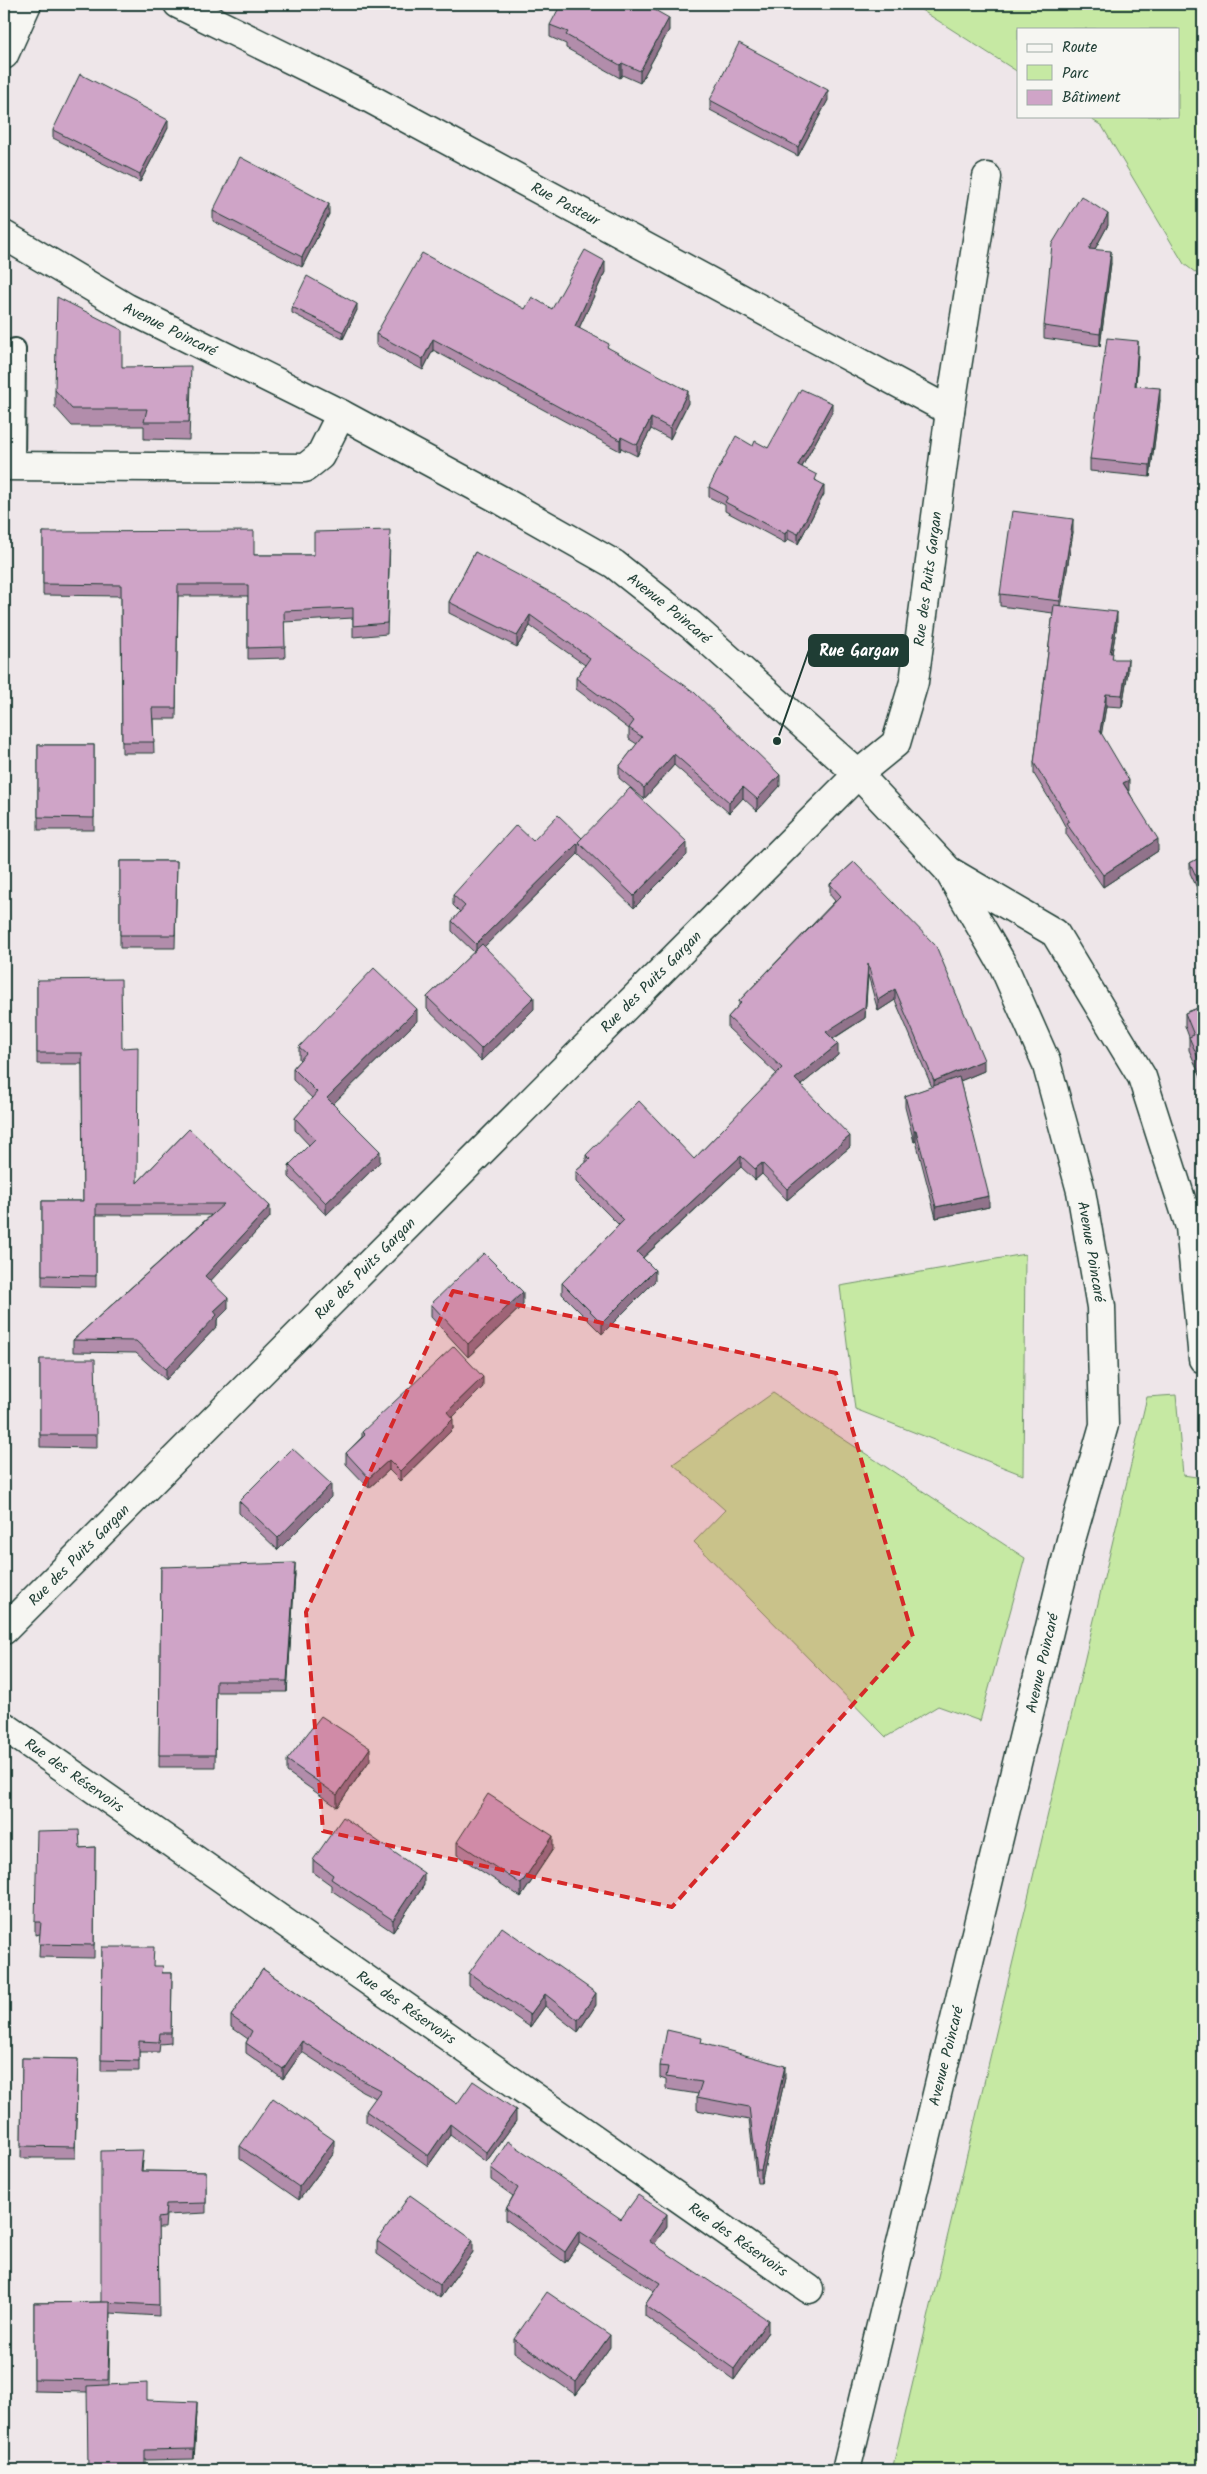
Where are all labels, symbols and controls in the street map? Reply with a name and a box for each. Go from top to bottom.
legend [1017,28,1180,118]
text: Route [1062,36,1098,60]
text: Parc [1062,62,1089,86]
text: Bâtiment [1062,86,1121,110]
street label: Rue Pasteur [526,176,605,234]
street label: Avenue Poincaré [118,297,222,364]
street label: Rue des Puits Gargan [908,510,950,648]
street label: Avenue Poincaré [621,568,717,651]
callout: Rue Gargan [809,635,908,666]
text: Rue Gargan [819,639,899,664]
street label: Rue des Puits Gargan [595,926,708,1039]
street label: Avenue Poincaré [1070,1199,1111,1305]
street label: Rue des Puits Gargan [309,1212,422,1326]
street label: Rue des Puits Gargan [23,1499,136,1612]
street label: Avenue Poincaré [1020,1609,1066,1716]
street label: Rue des Réservoirs [19,1733,129,1820]
street label: Rue des Réservoirs [351,1965,461,2052]
street label: Avenue Poincaré [923,2003,971,2109]
street label: Rue des Réservoirs [683,2197,793,2284]

